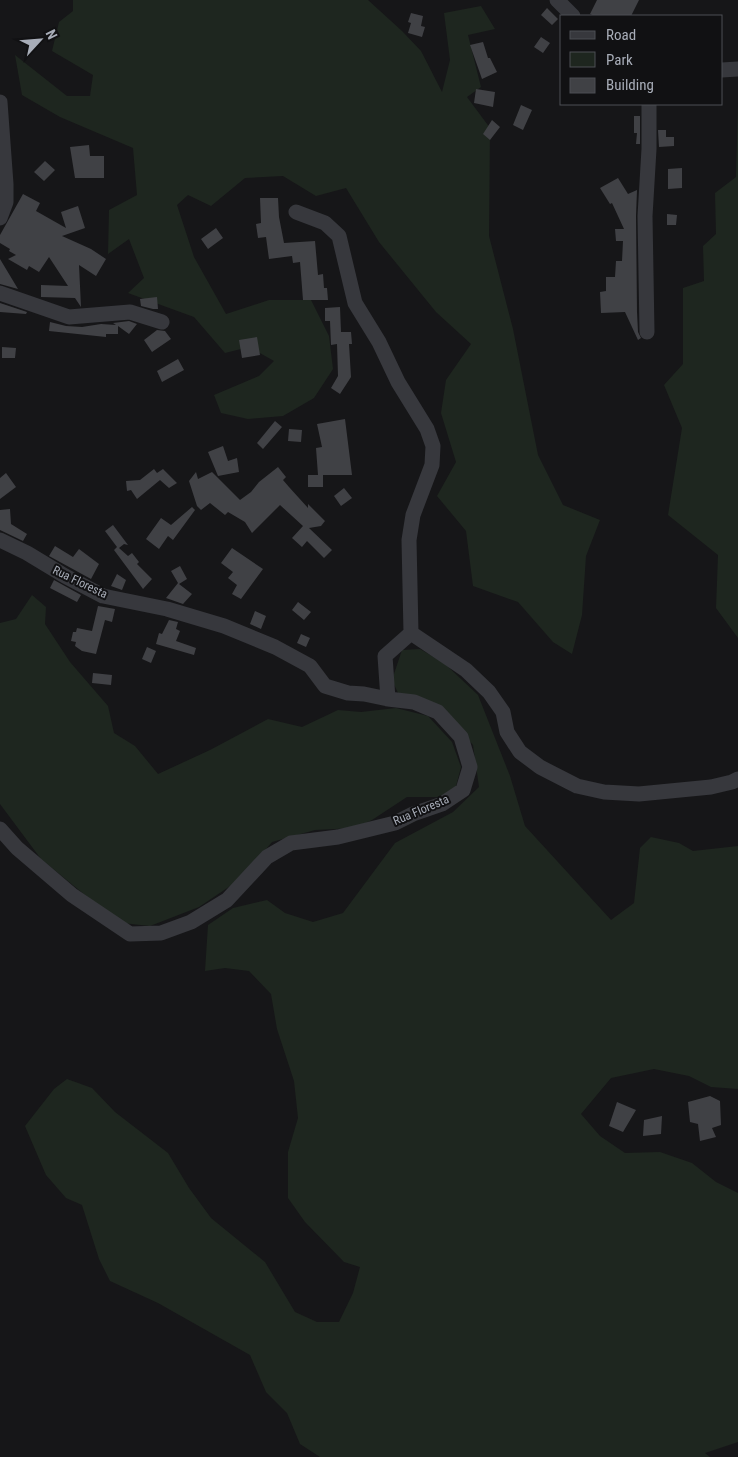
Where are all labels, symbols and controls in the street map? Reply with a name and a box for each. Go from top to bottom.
north arrow [15,15,65,65]
legend [560,15,723,105]
text: Road [606,26,636,44]
text: N [43,27,61,42]
text: Park [606,51,633,69]
text: Building [606,76,654,94]
street label: Rua Floresta [50,563,110,601]
street label: Rua Floresta [391,792,451,828]

